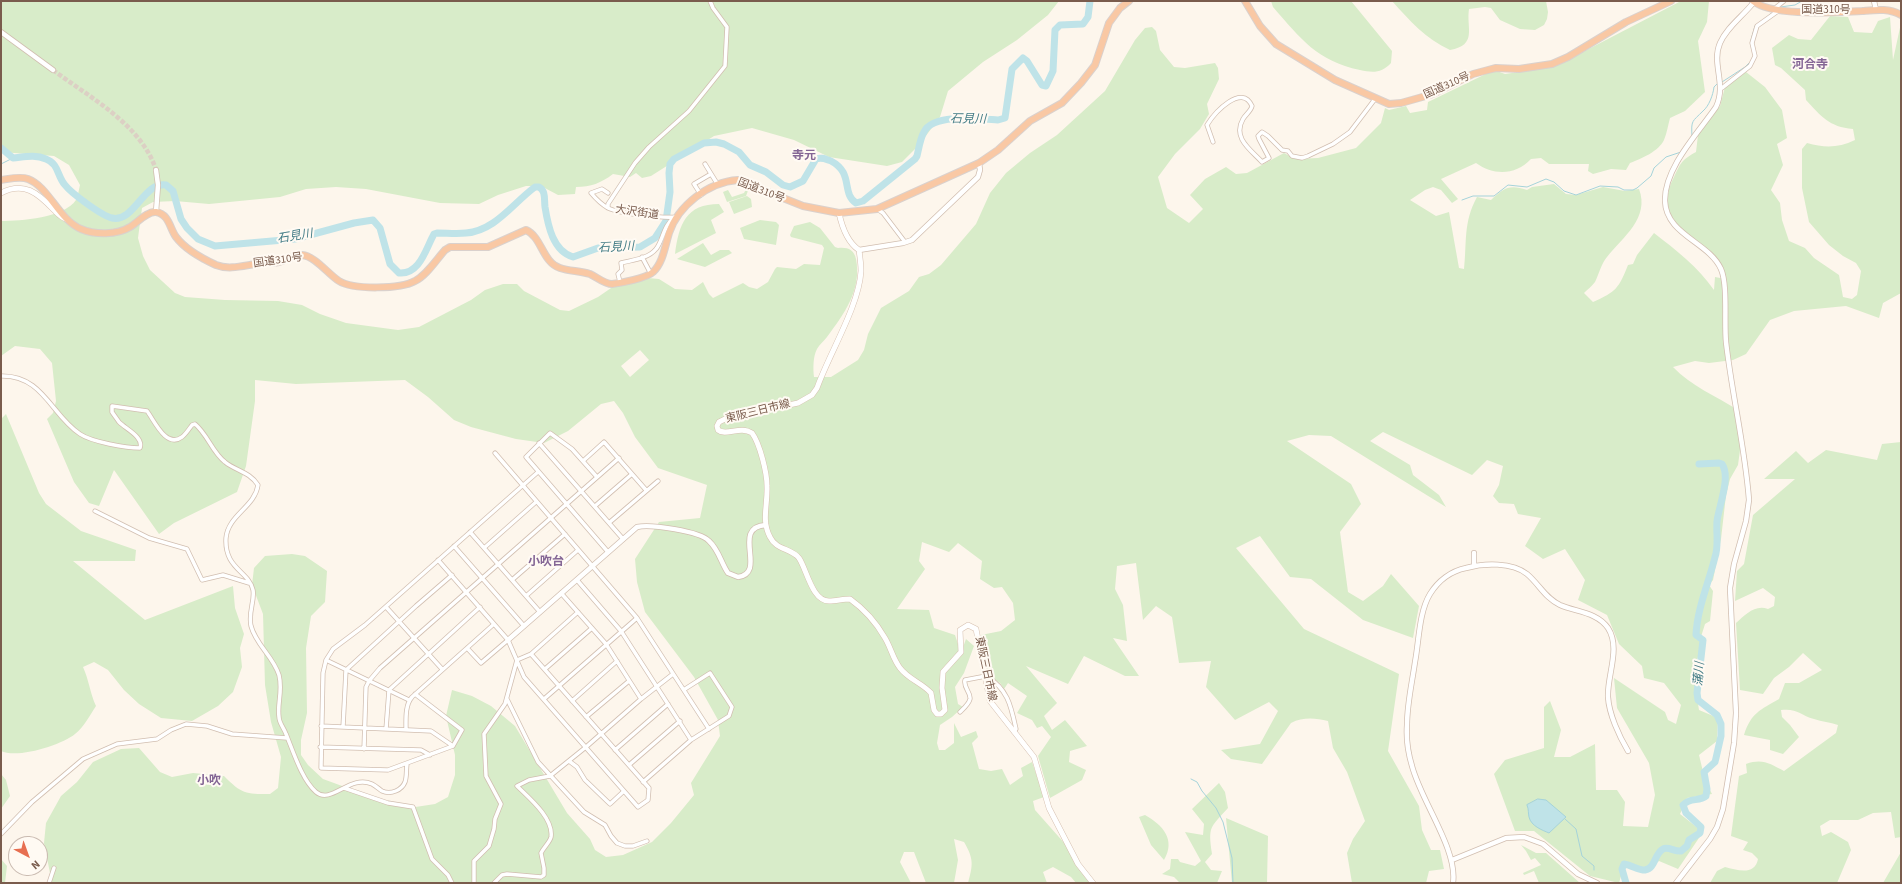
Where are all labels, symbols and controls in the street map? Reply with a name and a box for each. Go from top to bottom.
street label: 国道310号 [1801,4,1851,18]
district label: 河合寺 [1792,58,1828,72]
street label: 国道310号 [1422,70,1472,102]
water label: 石見川 [950,112,986,128]
district label: 寺元 [792,149,816,163]
street label: 国道310号 [736,176,786,206]
street label: 大沢街道 [614,203,660,223]
water label: 石見川 [276,227,314,247]
water label: 石見川 [598,240,634,256]
street label: 国道310号 [253,251,303,271]
street label: 東阪三日市線 [724,398,792,426]
district label: 小吹台 [528,555,564,569]
street label: 東阪三日市線 [972,635,998,703]
water label: 蒲川 [1692,661,1708,687]
district label: 小吹 [197,774,221,788]
north arrow [8,836,48,876]
text: N [28,857,43,873]

